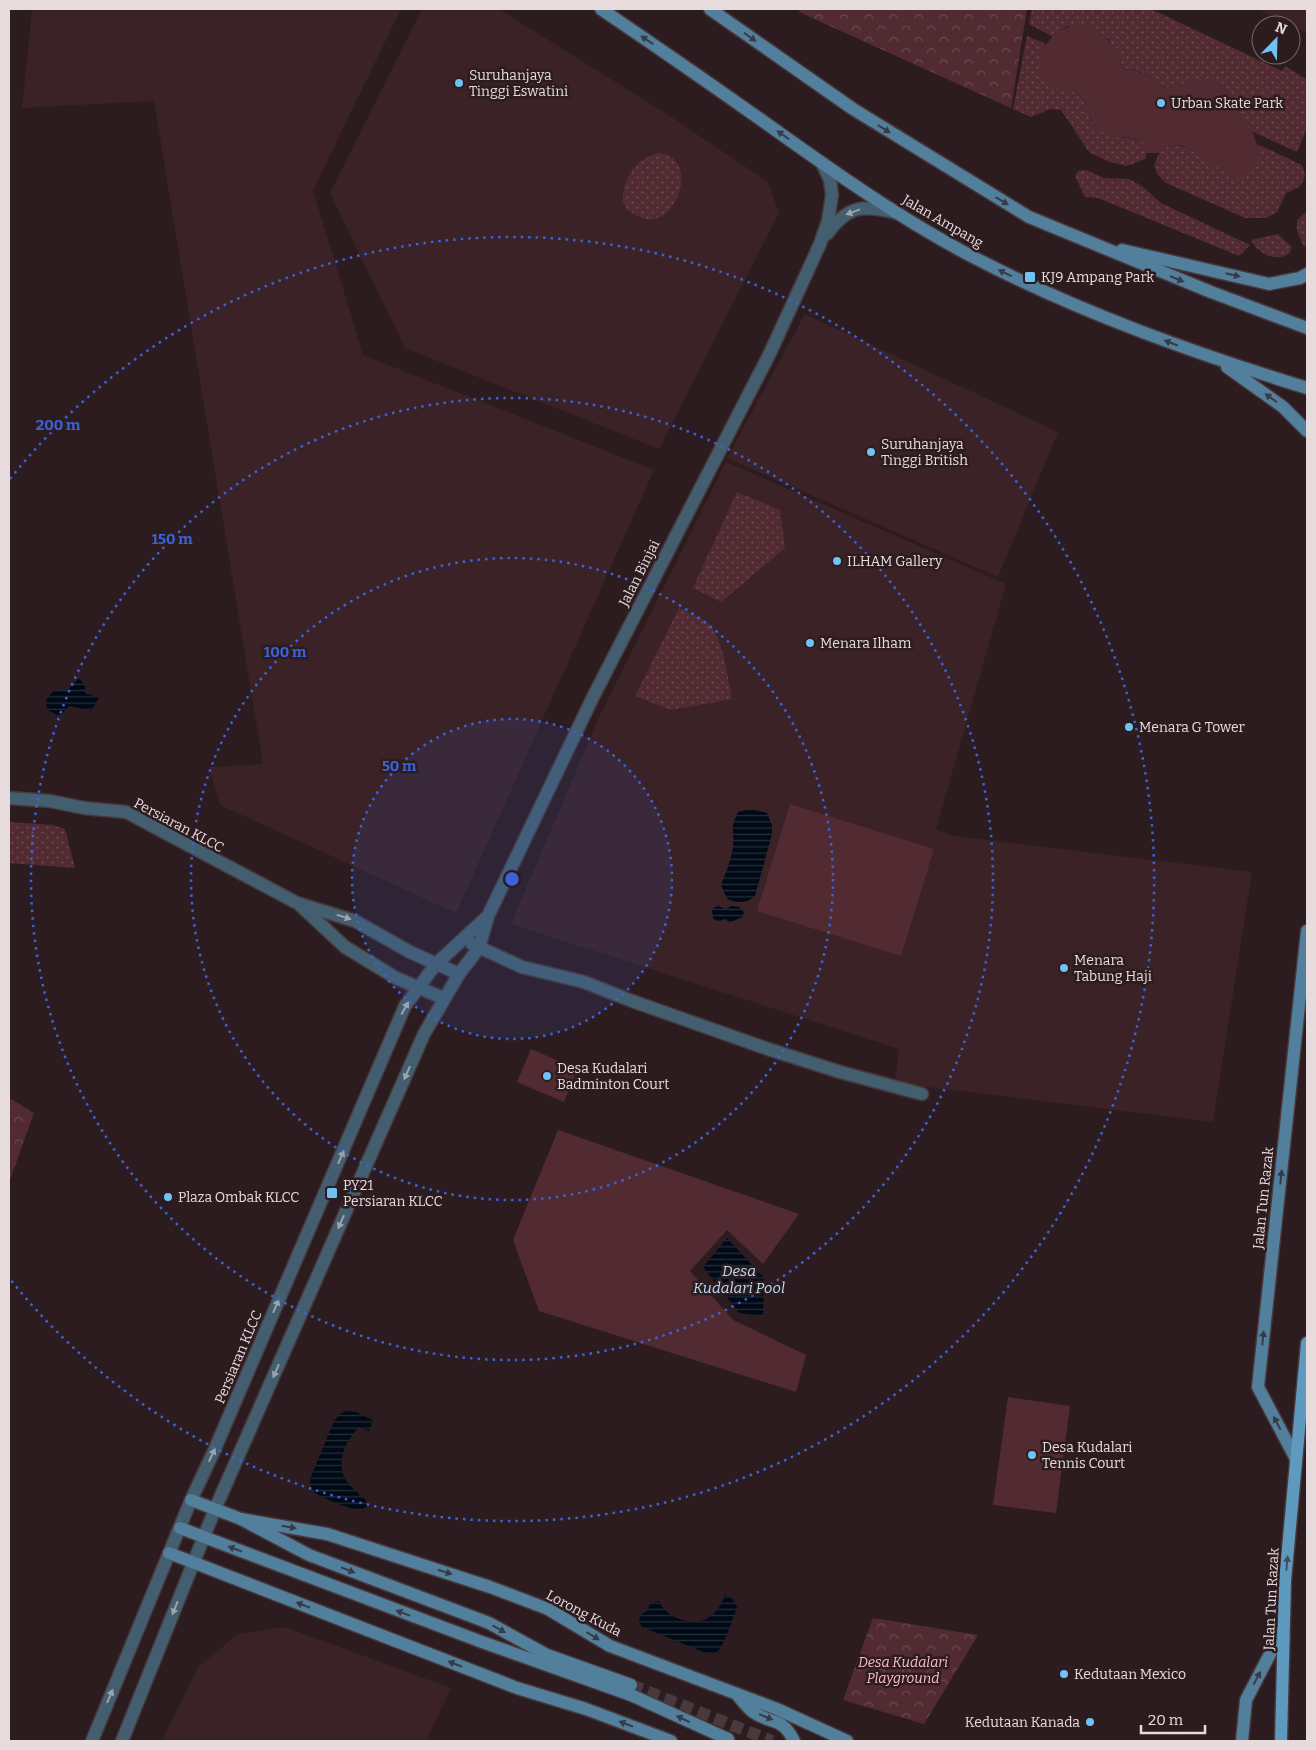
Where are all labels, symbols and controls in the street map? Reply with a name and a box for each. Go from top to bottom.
north arrow [1251,15,1301,65]
text: N [1273,19,1289,39]
one-way arrow [743,32,756,42]
one-way arrow [640,35,653,45]
place label: Suruhanjaya Tinggi Eswatini [469,67,568,100]
marker: Suruhanjaya Tinggi Eswatini [453,77,465,89]
place label: Urban Skate Park [1171,95,1283,112]
marker: Urban Skate Park [1155,97,1167,109]
one-way arrow [877,124,890,133]
one-way arrow [776,130,789,140]
street label: Jalan Ampang [898,191,986,252]
one-way arrow [996,197,1009,206]
one-way arrow [845,208,860,216]
one-way arrow [998,269,1012,277]
place label: KJ9 Ampang Park [1041,269,1154,286]
marker: KJ9 Ampang Park [1023,270,1037,284]
one-way arrow [1226,271,1241,279]
one-way arrow [1170,275,1184,283]
one-way arrow [1163,339,1178,347]
one-way arrow [1264,393,1278,403]
text: 200 m [36,416,81,434]
place label: Suruhanjaya Tinggi British [881,436,968,469]
marker: Suruhanjaya Tinggi British [865,446,877,458]
text: 150 m [151,530,193,548]
street label: Jalan Binjai [615,537,663,610]
place label: ILHAM Gallery [847,553,943,570]
marker: ILHAM Gallery [831,555,843,567]
place label: Menara Ilham [820,635,912,652]
marker: Menara Ilham [804,637,816,649]
text: 100 m [264,643,307,661]
place label: Menara G Tower [1139,719,1245,736]
marker: Menara G Tower [1123,721,1135,733]
text: 50 m [382,757,417,775]
street label: Persiaran KLCC [131,795,227,856]
centre of rings [503,870,521,888]
one-way arrow [336,914,351,922]
place label: Menara Tabung Haji [1074,952,1152,985]
marker: Menara Tabung Haji [1058,962,1070,974]
one-way arrow [401,1001,410,1015]
place label: Desa Kudalari Badminton Court [557,1060,669,1093]
one-way arrow [402,1066,410,1080]
marker: Desa Kudalari Badminton Court [541,1070,553,1082]
street label: Jalan Tun Razak [1250,1146,1277,1251]
one-way arrow [337,1150,345,1164]
one-way arrow [1277,1169,1285,1185]
place label: PY21 Persiaran KLCC [343,1177,443,1210]
marker: PY21 Persiaran KLCC [325,1186,339,1200]
place label: Plaza Ombak KLCC [178,1189,299,1206]
marker: Plaza Ombak KLCC [162,1191,174,1203]
one-way arrow [337,1215,345,1229]
water label: Desa Kudalari Pool [693,1262,785,1297]
one-way arrow [273,1299,281,1313]
street label: Persiaran KLCC [211,1308,266,1406]
one-way arrow [1259,1330,1267,1346]
one-way arrow [272,1364,280,1378]
one-way arrow [1273,1416,1281,1430]
place label: Desa Kudalari Tennis Court [1042,1439,1132,1472]
one-way arrow [209,1448,217,1462]
marker: Desa Kudalari Tennis Court [1026,1449,1038,1461]
one-way arrow [281,1524,297,1532]
one-way arrow [227,1545,242,1553]
street label: Jalan Tun Razak [1260,1547,1283,1652]
one-way arrow [1283,1554,1291,1570]
one-way arrow [340,1566,355,1574]
one-way arrow [437,1569,452,1576]
street label: Lorong Kuda [543,1586,625,1641]
one-way arrow [171,1600,178,1615]
one-way arrow [296,1601,311,1608]
one-way arrow [396,1609,411,1616]
one-way arrow [492,1624,506,1633]
one-way arrow [587,1631,600,1640]
park label: Desa Kudalari Playground [858,1654,948,1687]
one-way arrow [447,1660,462,1668]
place label: Kedutaan Mexico [1074,1666,1186,1683]
marker: Kedutaan Mexico [1058,1668,1070,1680]
one-way arrow [1253,1671,1261,1685]
one-way arrow [107,1689,115,1703]
scale bar [1141,1702,1205,1734]
text: 20 m [1148,1711,1184,1729]
one-way arrow [759,1714,773,1722]
place label: Kedutaan Kanada [965,1714,1080,1731]
one-way arrow [676,1715,690,1723]
marker: Kedutaan Kanada [1084,1716,1096,1728]
one-way arrow [618,1720,633,1728]

